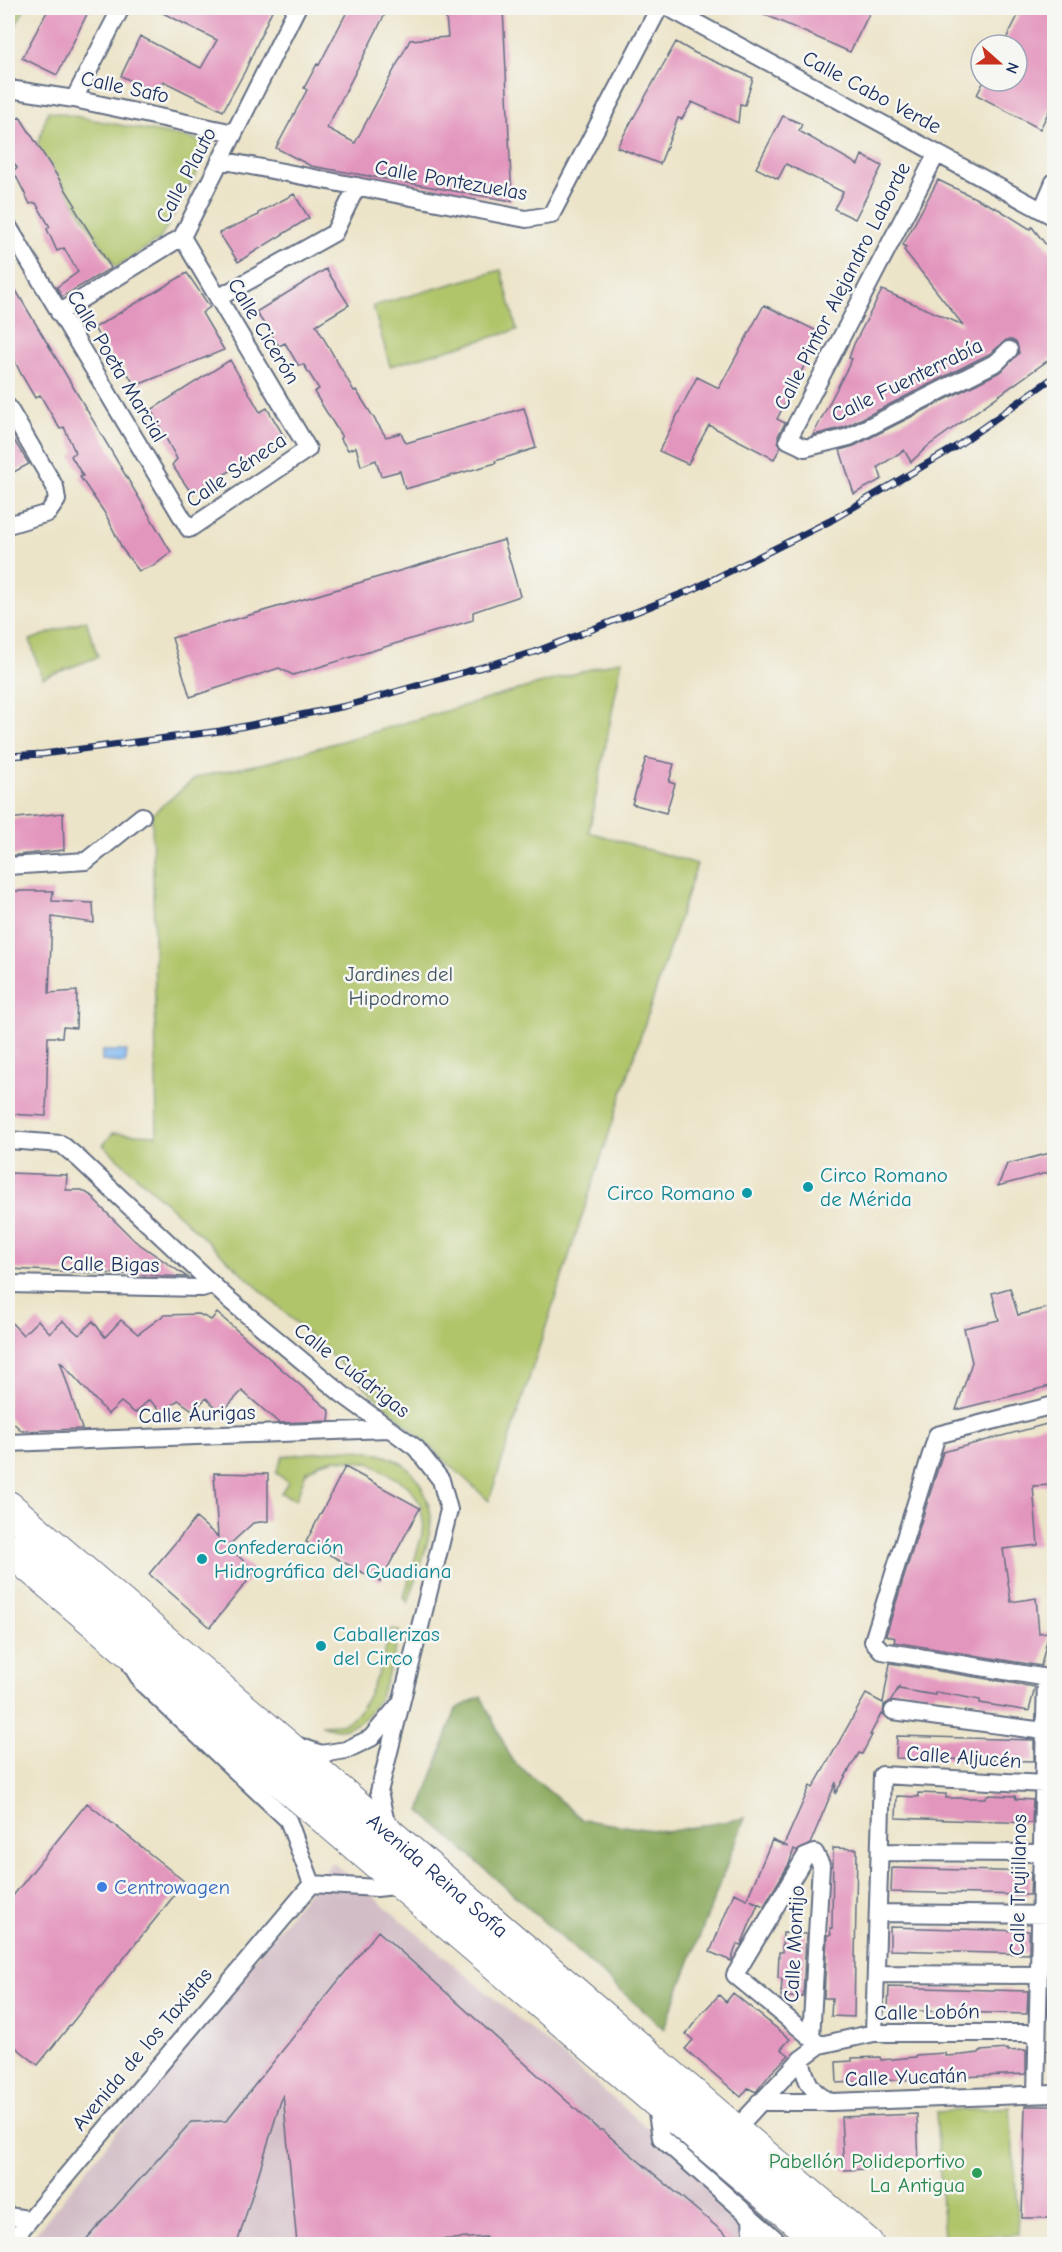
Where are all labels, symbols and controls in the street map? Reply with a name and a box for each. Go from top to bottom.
north arrow [969,33,1029,93]
street label: Calle Cabo Verde [799,45,945,139]
text: N [1002,60,1022,76]
street label: Calle Safo [79,66,171,108]
street label: Calle Plauto [151,123,221,227]
street label: Calle Pontezuelas [373,155,529,205]
street label: Calle Pintor Alejandro Laborde [769,158,915,414]
street label: Calle Cicerón [223,274,305,388]
street label: Calle Poeta Marcial [62,286,172,446]
street label: Calle Fuenterrabía [827,333,987,427]
street label: Calle Séneca [181,428,291,512]
park label: Jardines del Hipodromo [345,962,453,1010]
place label: Circo Romano de Mérida [820,1163,948,1211]
marker: Circo Romano de Mérida [801,1180,815,1194]
place label: Circo Romano [607,1181,735,1205]
marker: Circo Romano [740,1186,754,1200]
street label: Calle Bigas [60,1251,160,1277]
street label: Calle Cuádrigas [290,1317,414,1423]
street label: Calle Áurigas [138,1400,256,1428]
place label: Confederación Hidrográfica del Guadiana [214,1535,452,1583]
marker: Confederación Hidrográfica del Guadiana [195,1552,209,1566]
place label: Caballerizas del Circo [333,1622,440,1670]
marker: Caballerizas del Circo [314,1639,328,1653]
street label: Calle Aljucén [906,1741,1022,1773]
street label: Avenida Reina Sofía [362,1809,513,1943]
street label: Calle Trujillanos [1005,1814,1031,1956]
place label: Centrowagen [114,1875,230,1899]
marker: Centrowagen [95,1880,109,1894]
street label: Calle Montijo [779,1885,809,2003]
street label: Avenida de los Taxistas [67,1963,217,2135]
street label: Calle Lobón [874,1999,980,2025]
street label: Calle Yucatán [844,2063,968,2091]
place label: Pabellón Polideportivo La Antigua [769,2149,965,2197]
marker: Pabellón Polideportivo La Antigua [970,2166,984,2180]

